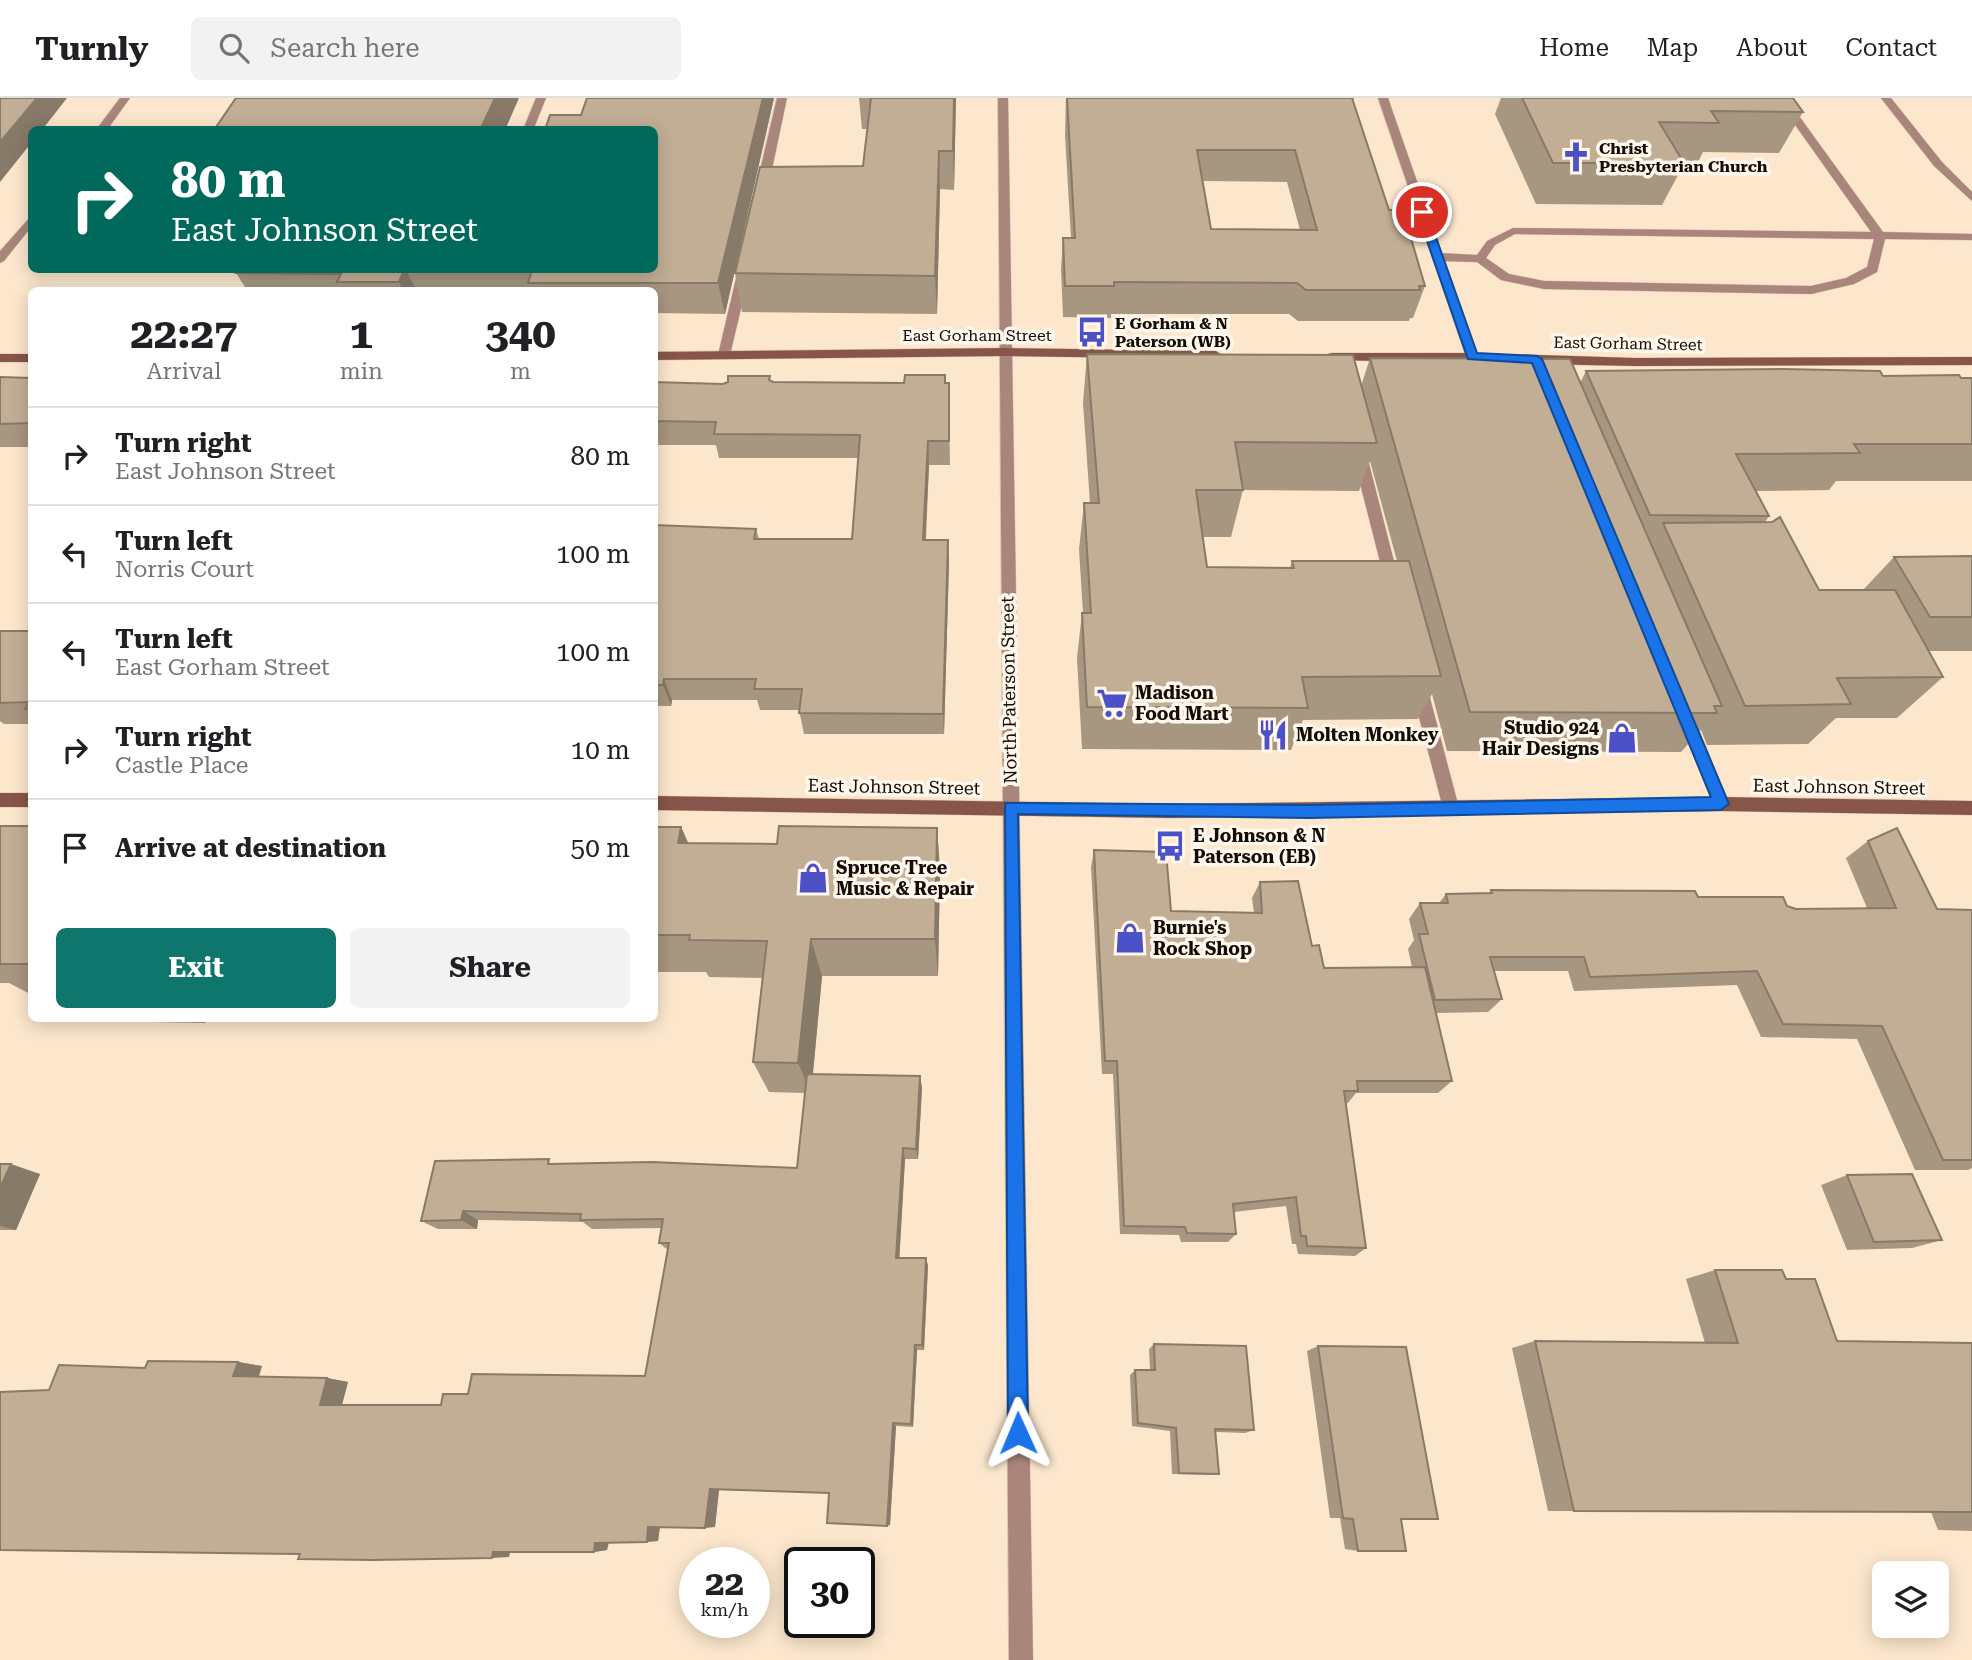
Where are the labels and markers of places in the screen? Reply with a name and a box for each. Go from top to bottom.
place label: Christ Presbyterian Church [1599,139,1768,176]
church icon: Christ Presbyterian Church [1559,140,1593,174]
pin [1392,182,1452,242]
place label: E Gorham & N Paterson (WB) [1115,314,1231,351]
bus stop icon: E Gorham & N Paterson (WB) [1075,315,1109,349]
place label: Madison Food Mart [1135,682,1229,724]
supermarket icon: Madison Food Mart [1095,686,1129,720]
place label: Studio 924 Hair Designs [1482,717,1599,759]
restaurant icon: Molten Monkey [1256,718,1290,752]
shop icon: Studio 924 Hair Designs [1605,721,1639,755]
place label: Molten Monkey [1296,724,1439,745]
place label: E Johnson & N Paterson (EB) [1193,825,1325,867]
bus stop icon: E Johnson & N Paterson (EB) [1153,829,1187,863]
place label: Spruce Tree Music & Repair [836,857,974,899]
shop icon: Spruce Tree Music & Repair [796,861,830,895]
place label: Burnie's Rock Shop [1153,917,1252,959]
shop icon: Burnie's Rock Shop [1113,921,1147,955]

